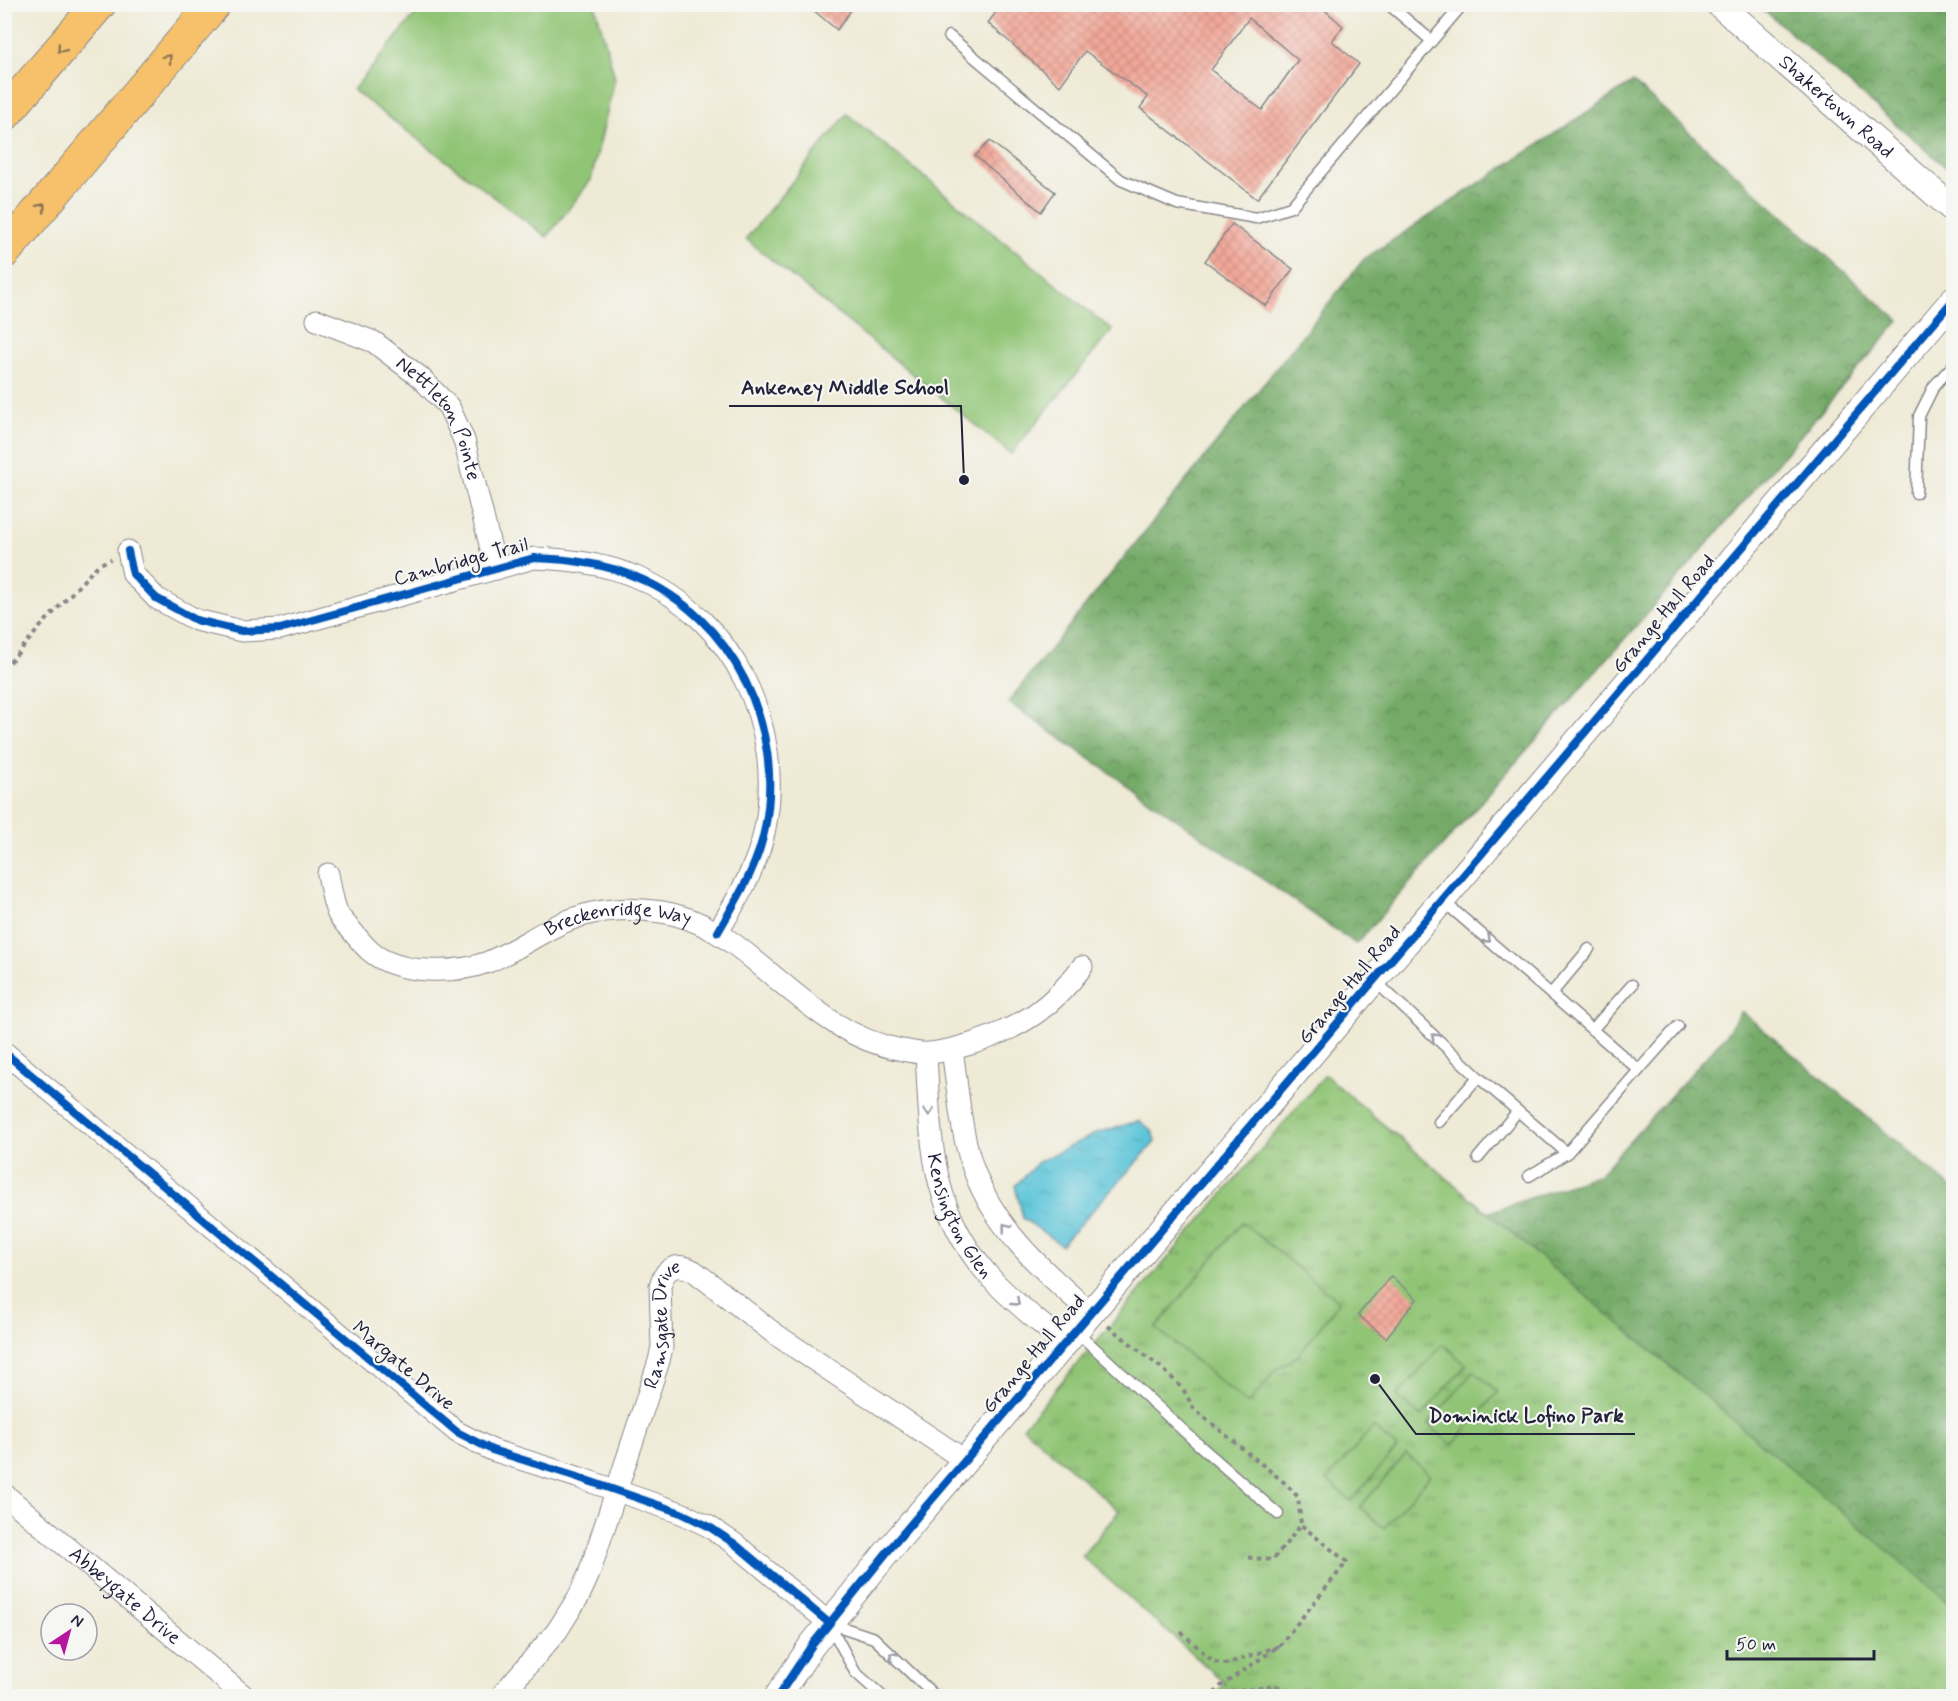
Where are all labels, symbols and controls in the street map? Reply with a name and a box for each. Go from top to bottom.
one-way arrow [57,42,68,53]
street label: Shakertown Road [1773,49,1900,165]
one-way arrow [161,54,172,65]
one-way arrow [35,203,46,214]
street label: Nettleton Pointe [390,350,487,483]
callout: Ankeney Middle School [729,367,961,406]
text: Ankeney Middle School [741,374,949,402]
street label: Cambridge Trail [391,531,531,594]
street label: Grange Hall Road [1606,549,1722,679]
street label: Breckenridge Way [540,896,695,943]
street label: Grange Hall Road [1292,920,1408,1050]
one-way arrow [1480,932,1491,943]
one-way arrow [1432,1033,1442,1044]
one-way arrow [923,1108,936,1117]
street label: Kensington Glen [920,1151,999,1285]
one-way arrow [1002,1222,1013,1233]
street label: Ramsgate Drive [637,1253,683,1392]
street label: Grange Hall Road [976,1289,1092,1419]
one-way arrow [1009,1295,1020,1306]
street label: Margate Drive [345,1315,460,1418]
callout: Dominick Lofino Park [1416,1395,1635,1434]
text: Dominick Lofino Park [1428,1402,1624,1430]
street label: Abbeygate Drive [63,1541,187,1651]
north arrow [39,1602,99,1662]
text: N [66,1609,87,1633]
scale bar [1727,1623,1874,1661]
text: 50 m [1736,1633,1776,1657]
one-way arrow [889,1652,900,1663]

